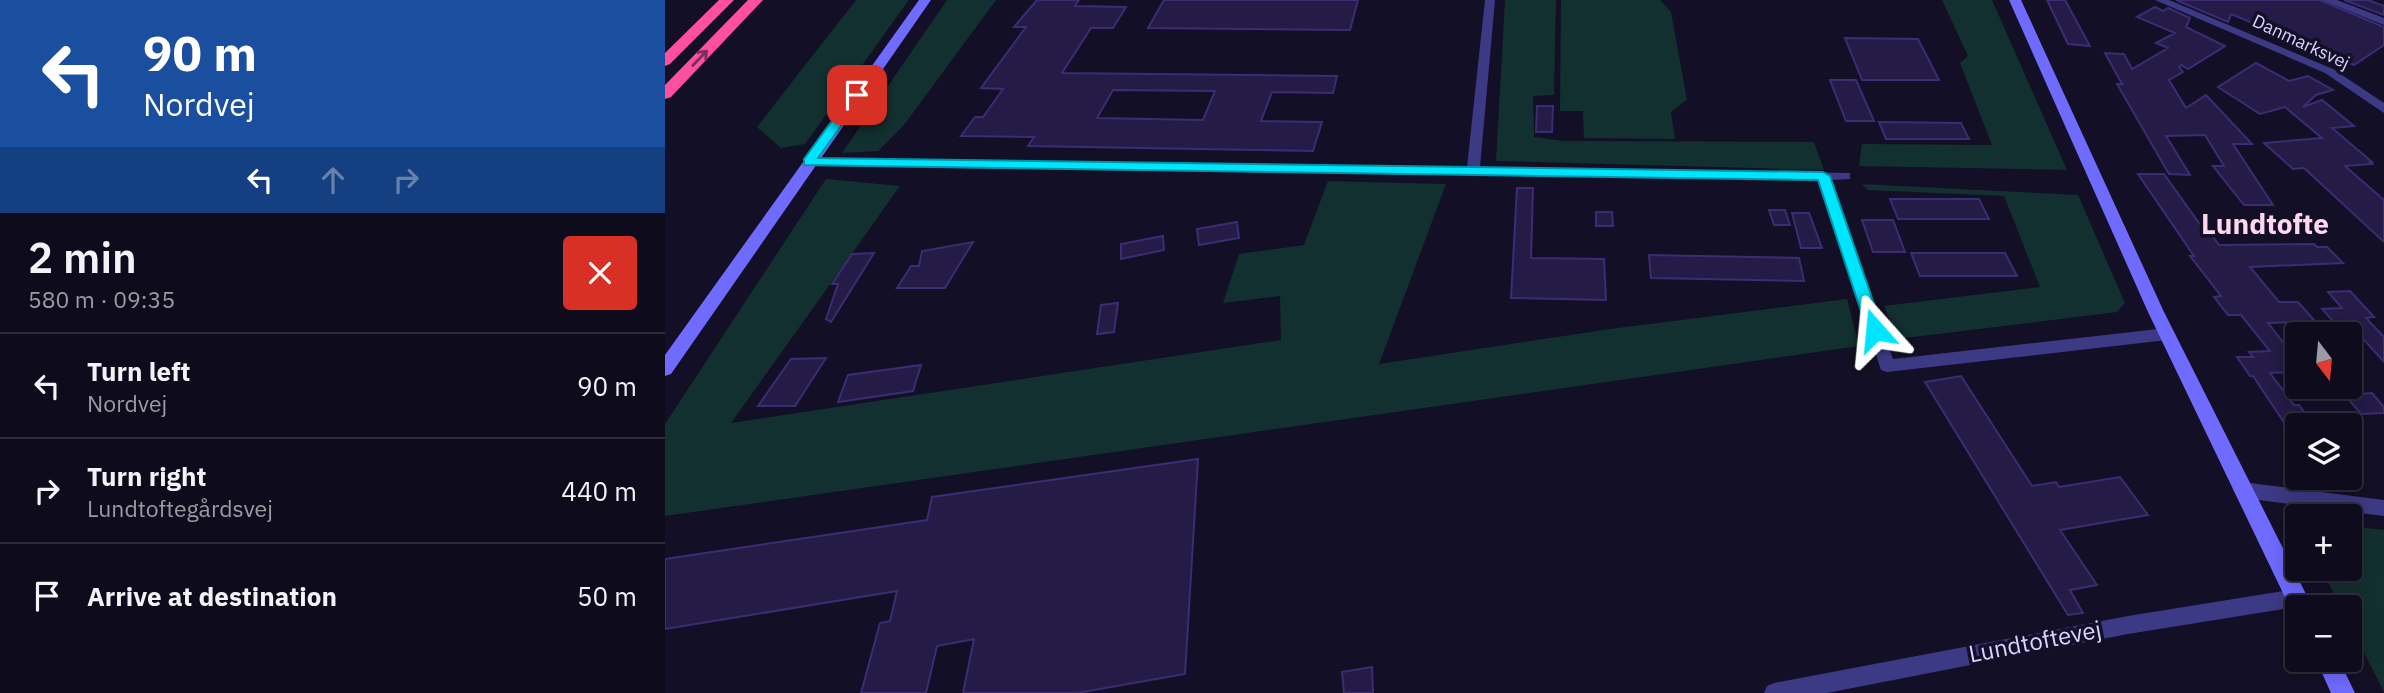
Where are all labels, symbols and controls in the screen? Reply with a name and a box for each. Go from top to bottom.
street label: Danmarksvej [2249,9,2354,74]
text: 90 m [143,21,257,84]
icon: left [28,28,119,119]
one-way arrow [691,50,708,67]
pin [827,65,887,125]
icon: arrive [838,76,876,114]
text: Nordvej [143,83,255,125]
icon: left [241,161,279,199]
icon: ahead [314,161,352,199]
icon: right [387,161,425,199]
district label: Lundtofte [2201,205,2329,242]
text: 2 min [28,230,137,285]
button: close [563,236,637,310]
text: 580 m · 09:35 [28,284,175,314]
position arrow [1838,293,1912,367]
north arrow [2285,322,2363,399]
map controls [2285,322,2362,672]
text: Turn left [87,354,190,388]
icon: left [28,367,66,405]
text: 90 m [577,369,637,403]
text: Nordvej [87,388,167,418]
button: layers [2285,413,2362,490]
text: Turn right [87,459,206,493]
icon: right [28,472,66,510]
text: 440 m [561,474,637,508]
text: Lundtoftegårdsvej [87,493,273,523]
button: + [2285,504,2362,581]
icon: arrive [28,577,66,615]
text: Arrive at destination [87,579,337,613]
text: 50 m [577,579,637,613]
button: − [2285,595,2362,672]
street label: Lundtoftevej [1966,612,2104,670]

